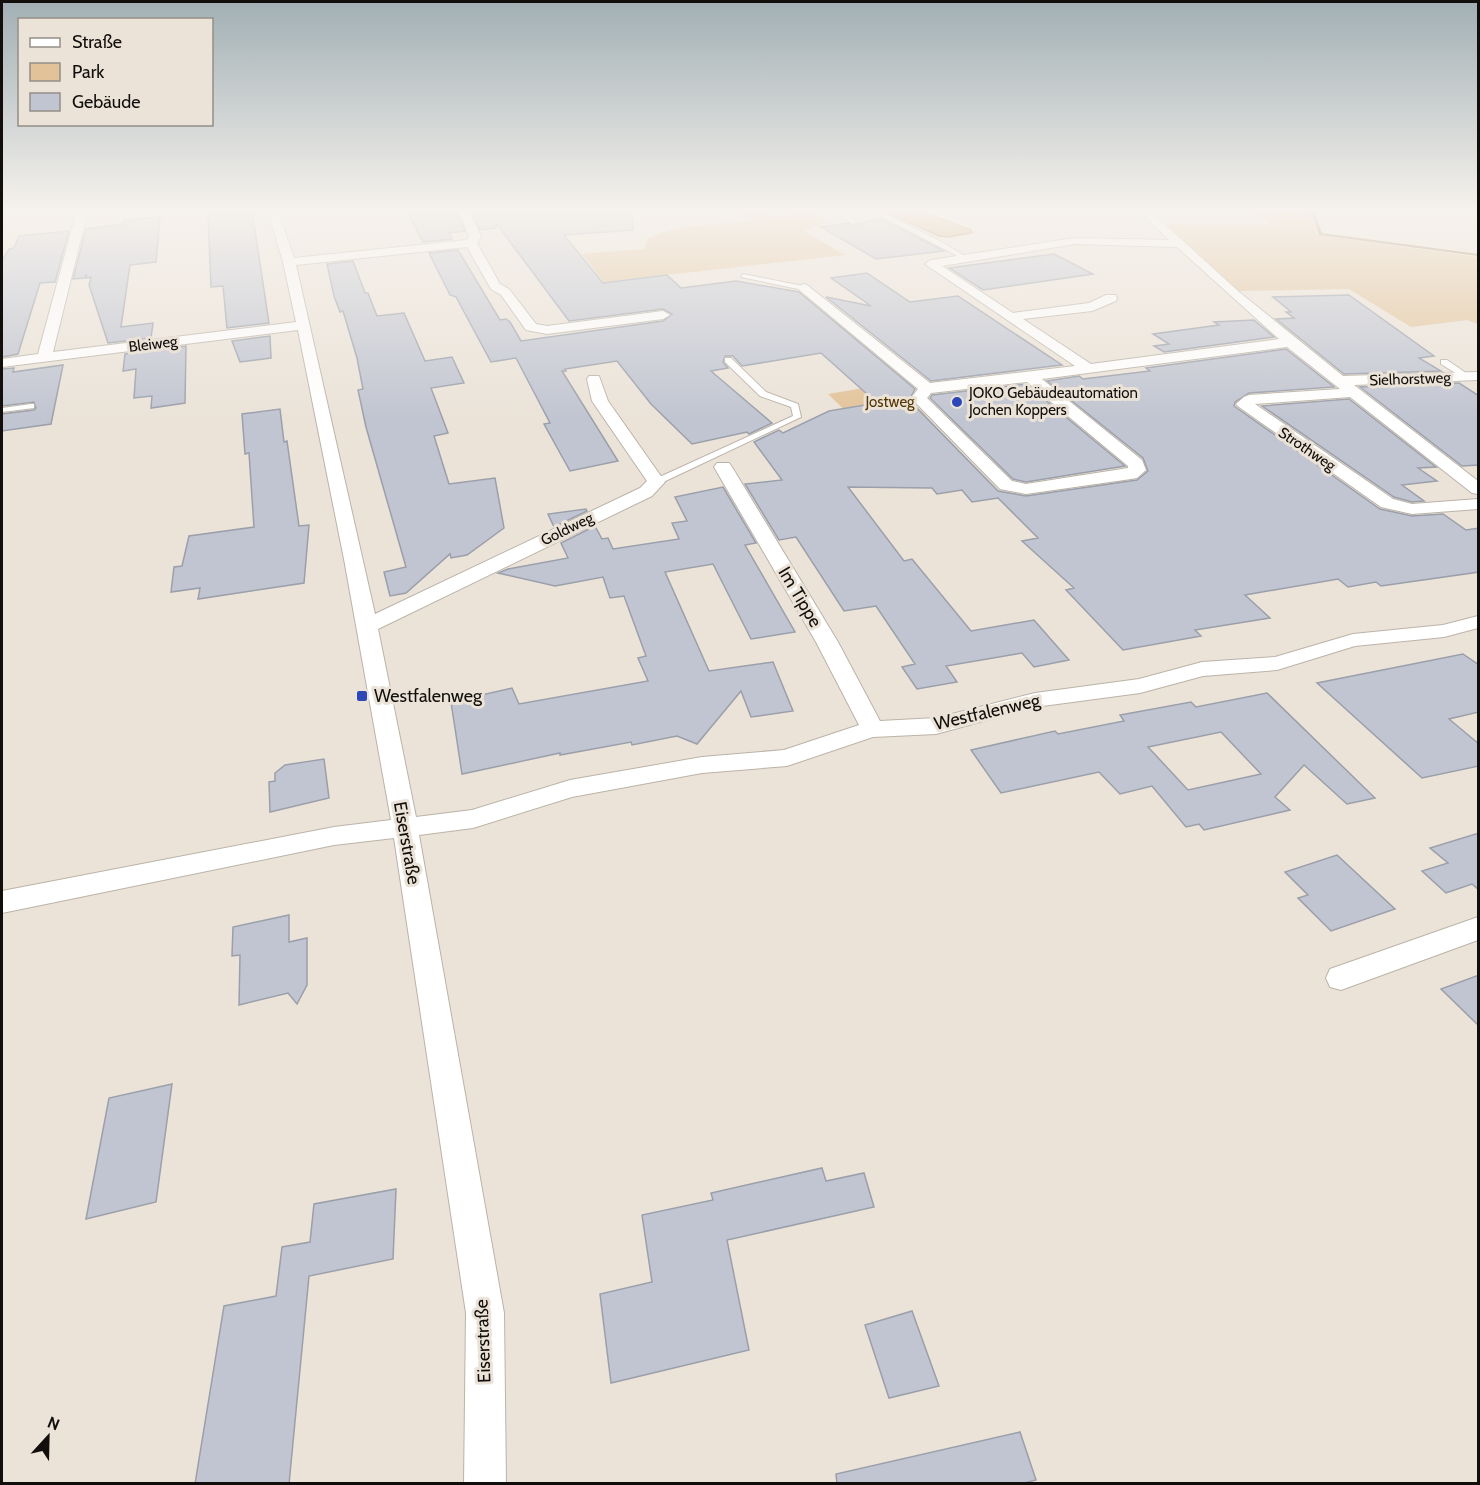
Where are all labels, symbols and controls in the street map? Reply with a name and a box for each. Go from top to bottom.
legend [18,18,213,126]
text: Straße [72,31,122,53]
text: Park [72,61,105,83]
text: Gebäude [72,91,141,113]
street label: Bleiweg [128,332,179,356]
street label: Sielhorstweg [1369,369,1452,389]
place label: JOKO Gebäudeautomation Jochen Koppers [968,384,1138,419]
park label: Jostweg [864,393,915,411]
marker: JOKO Gebäudeautomation Jochen Koppers [950,395,964,409]
street label: Strothweg [1275,423,1340,475]
street label: Goldweg [538,508,597,549]
street label: Im Tippe [773,563,827,631]
place label: Westfalenweg [374,685,483,707]
marker: Westfalenweg [355,689,369,703]
street label: Westfalenweg [932,689,1043,735]
street label: Eiserstraße [389,800,425,886]
street label: Eiserstraße [471,1299,495,1383]
north arrow [18,1407,78,1467]
text: N [45,1413,62,1434]

